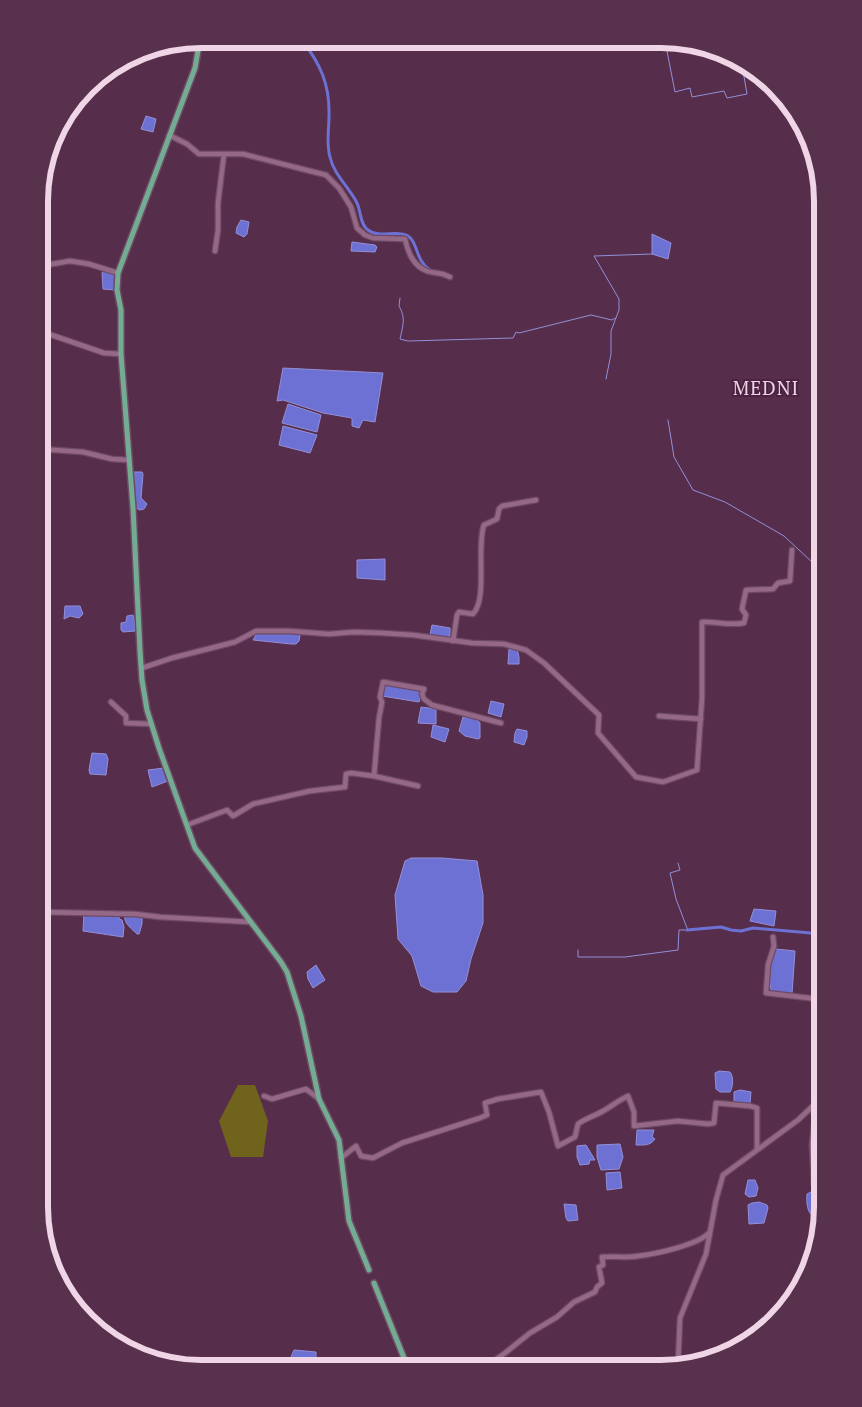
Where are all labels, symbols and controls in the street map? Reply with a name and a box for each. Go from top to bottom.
district label: MEDNI [733,375,799,400]

